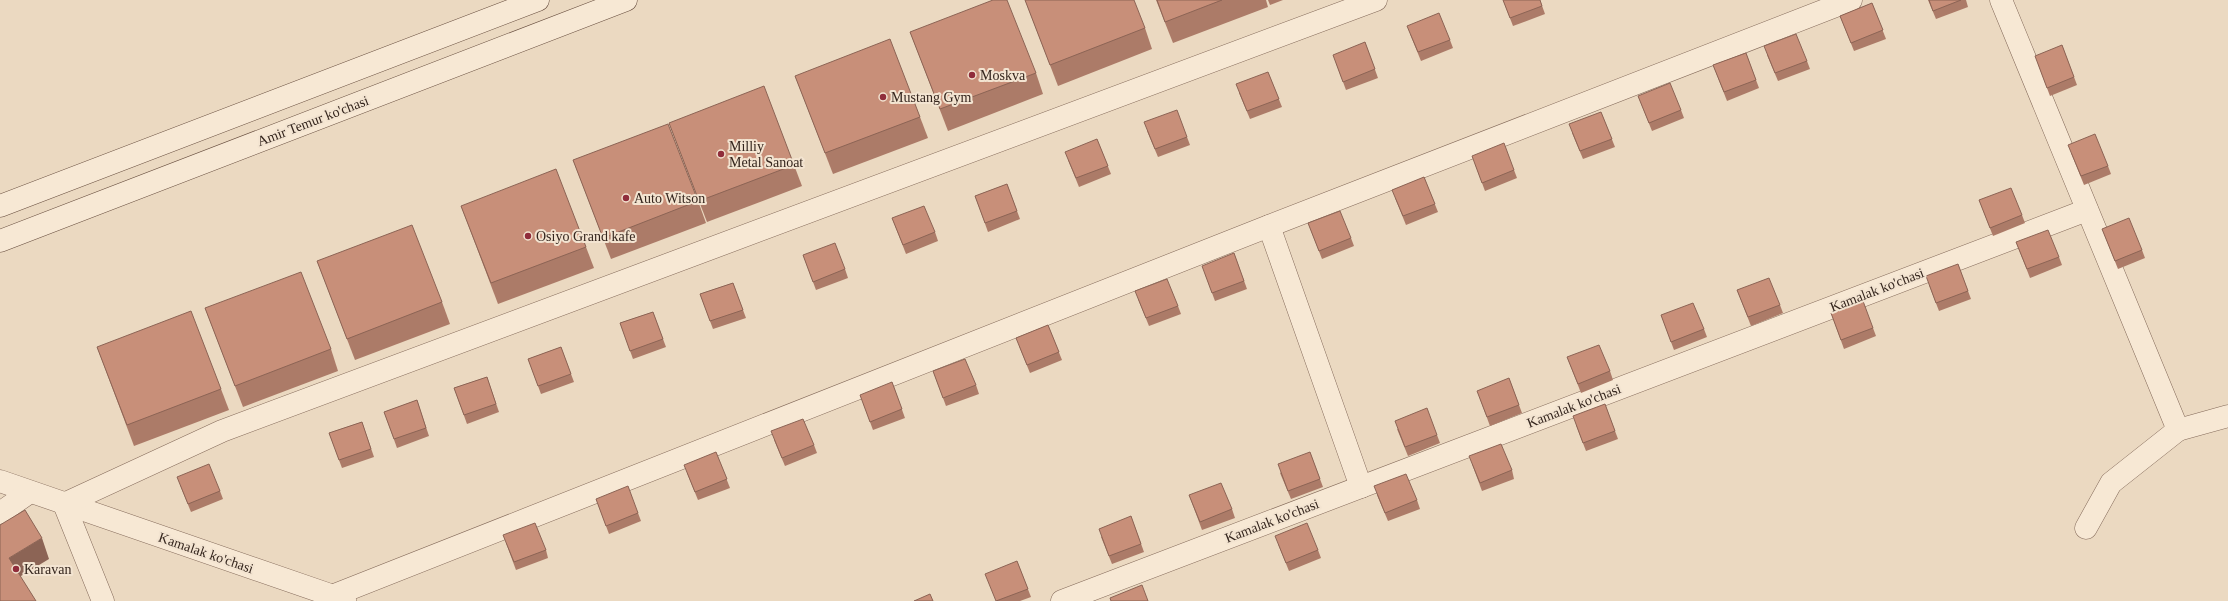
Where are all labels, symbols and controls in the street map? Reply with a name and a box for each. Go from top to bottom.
place label: Moskva [980,68,1026,83]
marker: Moskva [967,70,977,80]
place label: Mustang Gym [891,90,972,105]
marker: Mustang Gym [878,92,888,102]
street label: Amir Temur ko'chasi [255,93,371,149]
place label: Milliy Metal Sanoat [729,139,803,170]
marker: Milliy Metal Sanoat [716,149,726,159]
place label: Auto Witson [634,191,705,206]
marker: Auto Witson [621,193,631,203]
place label: Osiyo Grand kafe [536,229,636,244]
marker: Osiyo Grand kafe [523,231,533,241]
street label: Kamalak ko'chasi [1828,265,1926,315]
street label: Kamalak ko'chasi [1525,381,1623,431]
street label: Kamalak ko'chasi [1223,496,1321,546]
street label: Kamalak ko'chasi [157,530,255,576]
place label: Karavan [24,562,71,577]
marker: Karavan [11,564,21,574]

